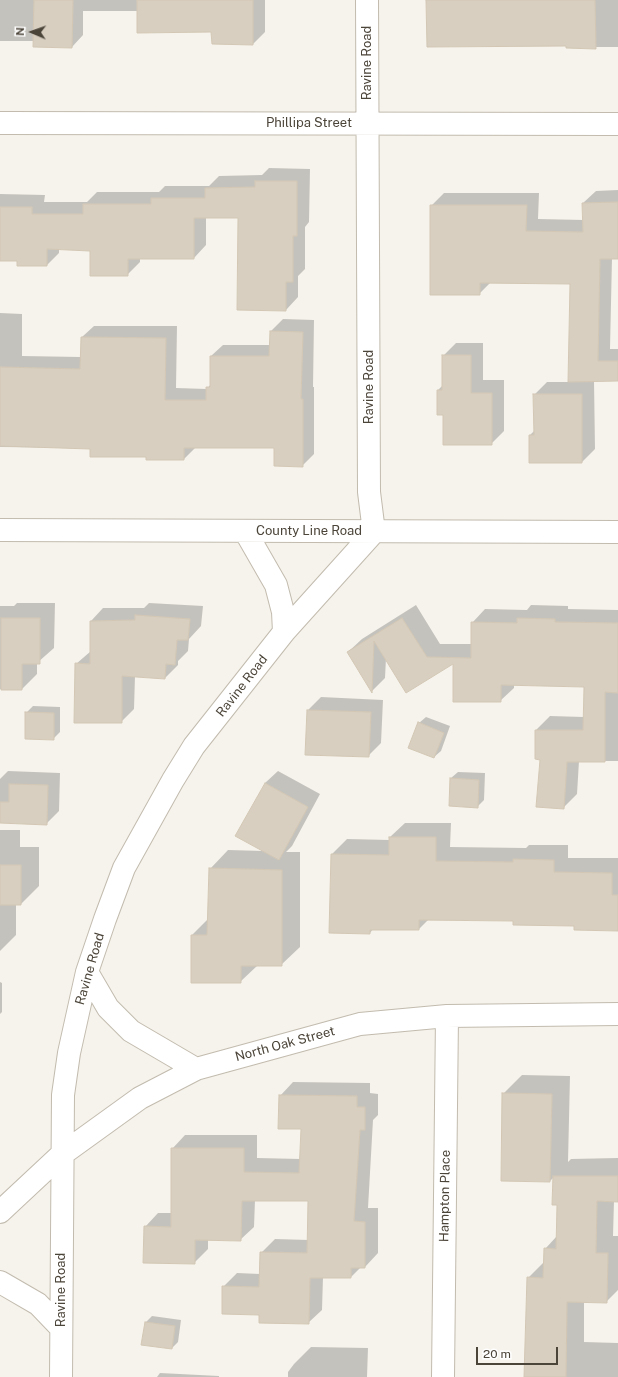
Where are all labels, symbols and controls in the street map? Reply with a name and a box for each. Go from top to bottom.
north arrow [12,12,52,52]
street label: Ravine Road [359,26,375,100]
text: N [14,27,26,36]
street label: Phillipa Street [266,115,352,131]
street label: Ravine Road [361,350,377,424]
street label: County Line Road [256,523,362,539]
street label: Ravine Road [213,652,271,720]
street label: Ravine Road [72,931,108,1007]
street label: North Oak Street [233,1023,337,1065]
street label: Hampton Place [436,1150,454,1242]
street label: Ravine Road [53,1253,69,1327]
scale bar [478,1339,560,1365]
text: 20 m [483,1347,511,1361]

